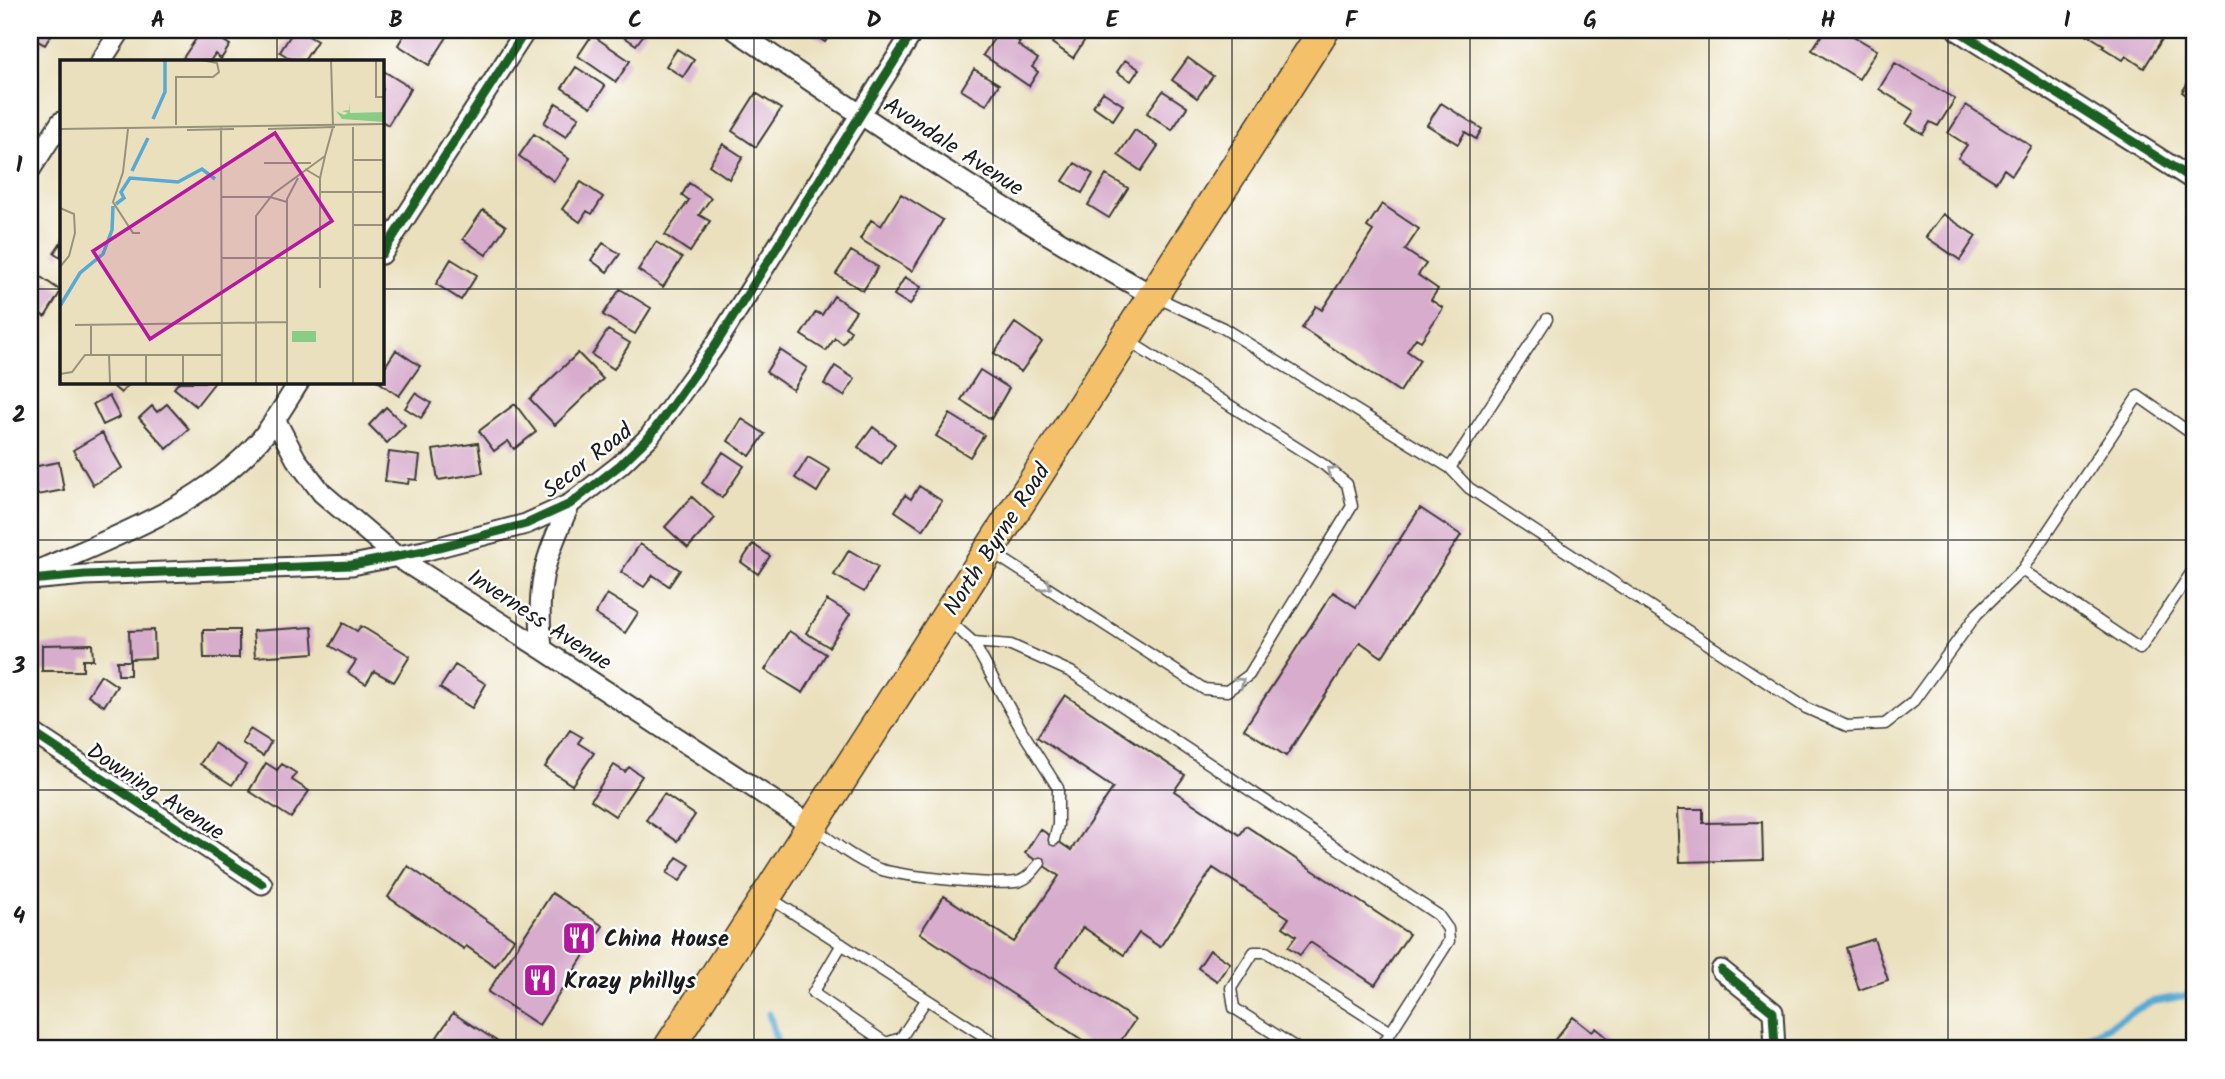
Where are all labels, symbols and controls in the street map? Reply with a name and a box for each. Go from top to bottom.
text: A [151,3,165,39]
text: B [389,3,403,39]
text: C [628,3,642,39]
text: D [866,3,882,39]
text: E [1106,3,1120,39]
text: F [1345,3,1359,39]
text: G [1583,3,1597,39]
text: H [1821,3,1836,39]
text: I [2063,3,2071,39]
inset map [60,60,383,383]
street label: Avondale Avenue [875,89,1030,207]
text: 1 [16,148,23,184]
text: 2 [12,398,26,434]
street label: Secor Road [535,414,642,508]
street label: North Byrne Road [935,456,1061,623]
one-way arrow [1326,467,1339,480]
street label: Inverness Avenue [459,560,618,681]
one-way arrow [1039,577,1052,590]
text: 3 [12,649,26,685]
one-way arrow [1232,677,1245,690]
street label: Downing Avenue [79,734,231,851]
text: 4 [13,899,26,935]
restaurant icon: China House [560,919,598,957]
place label: China House [604,922,729,958]
restaurant icon: Krazy phillys [521,961,559,999]
place label: Krazy phillys [564,964,696,1000]

